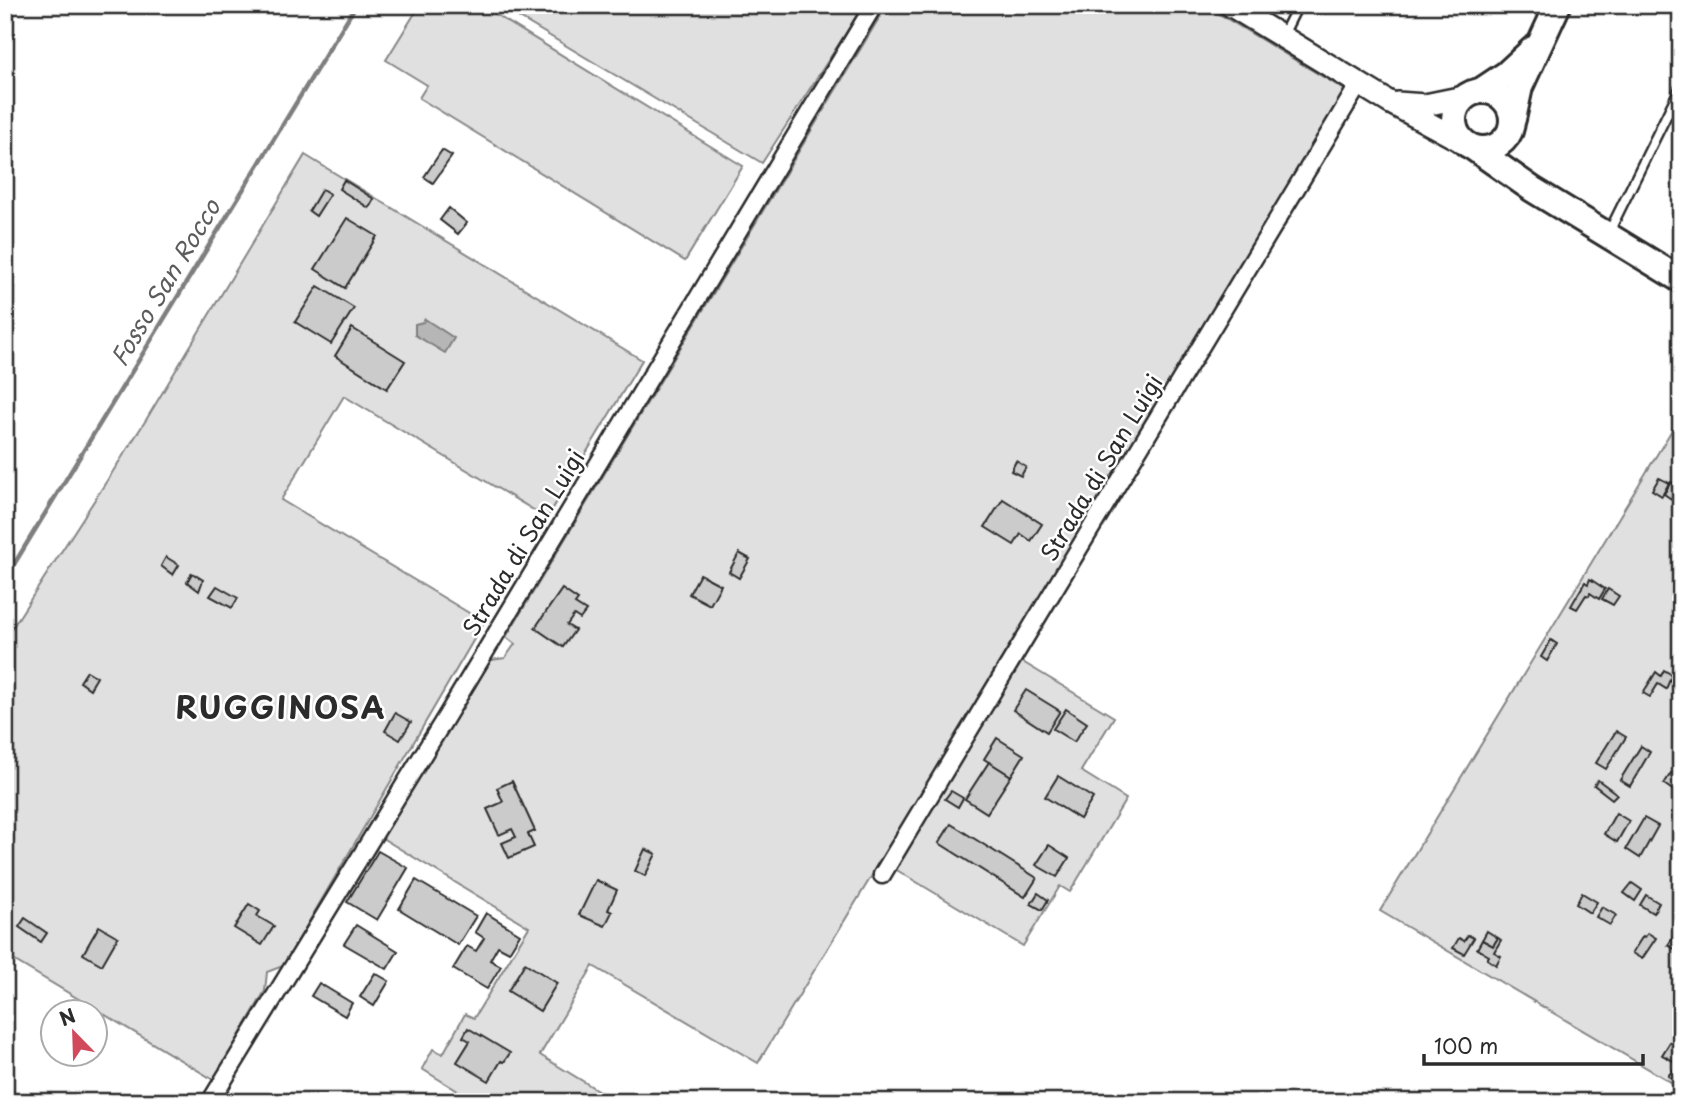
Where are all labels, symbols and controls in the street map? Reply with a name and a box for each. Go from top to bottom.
water label: Fosso San Rocco [100,190,229,372]
street label: Strada di San Luigi [1031,367,1170,567]
street label: Strada di San Luigi [453,442,592,642]
district label: RUGGINOSA [175,684,387,729]
north arrow [38,998,108,1068]
text: N [55,1001,79,1032]
scale bar [1424,1023,1642,1067]
text: 100 m [1434,1029,1498,1061]

